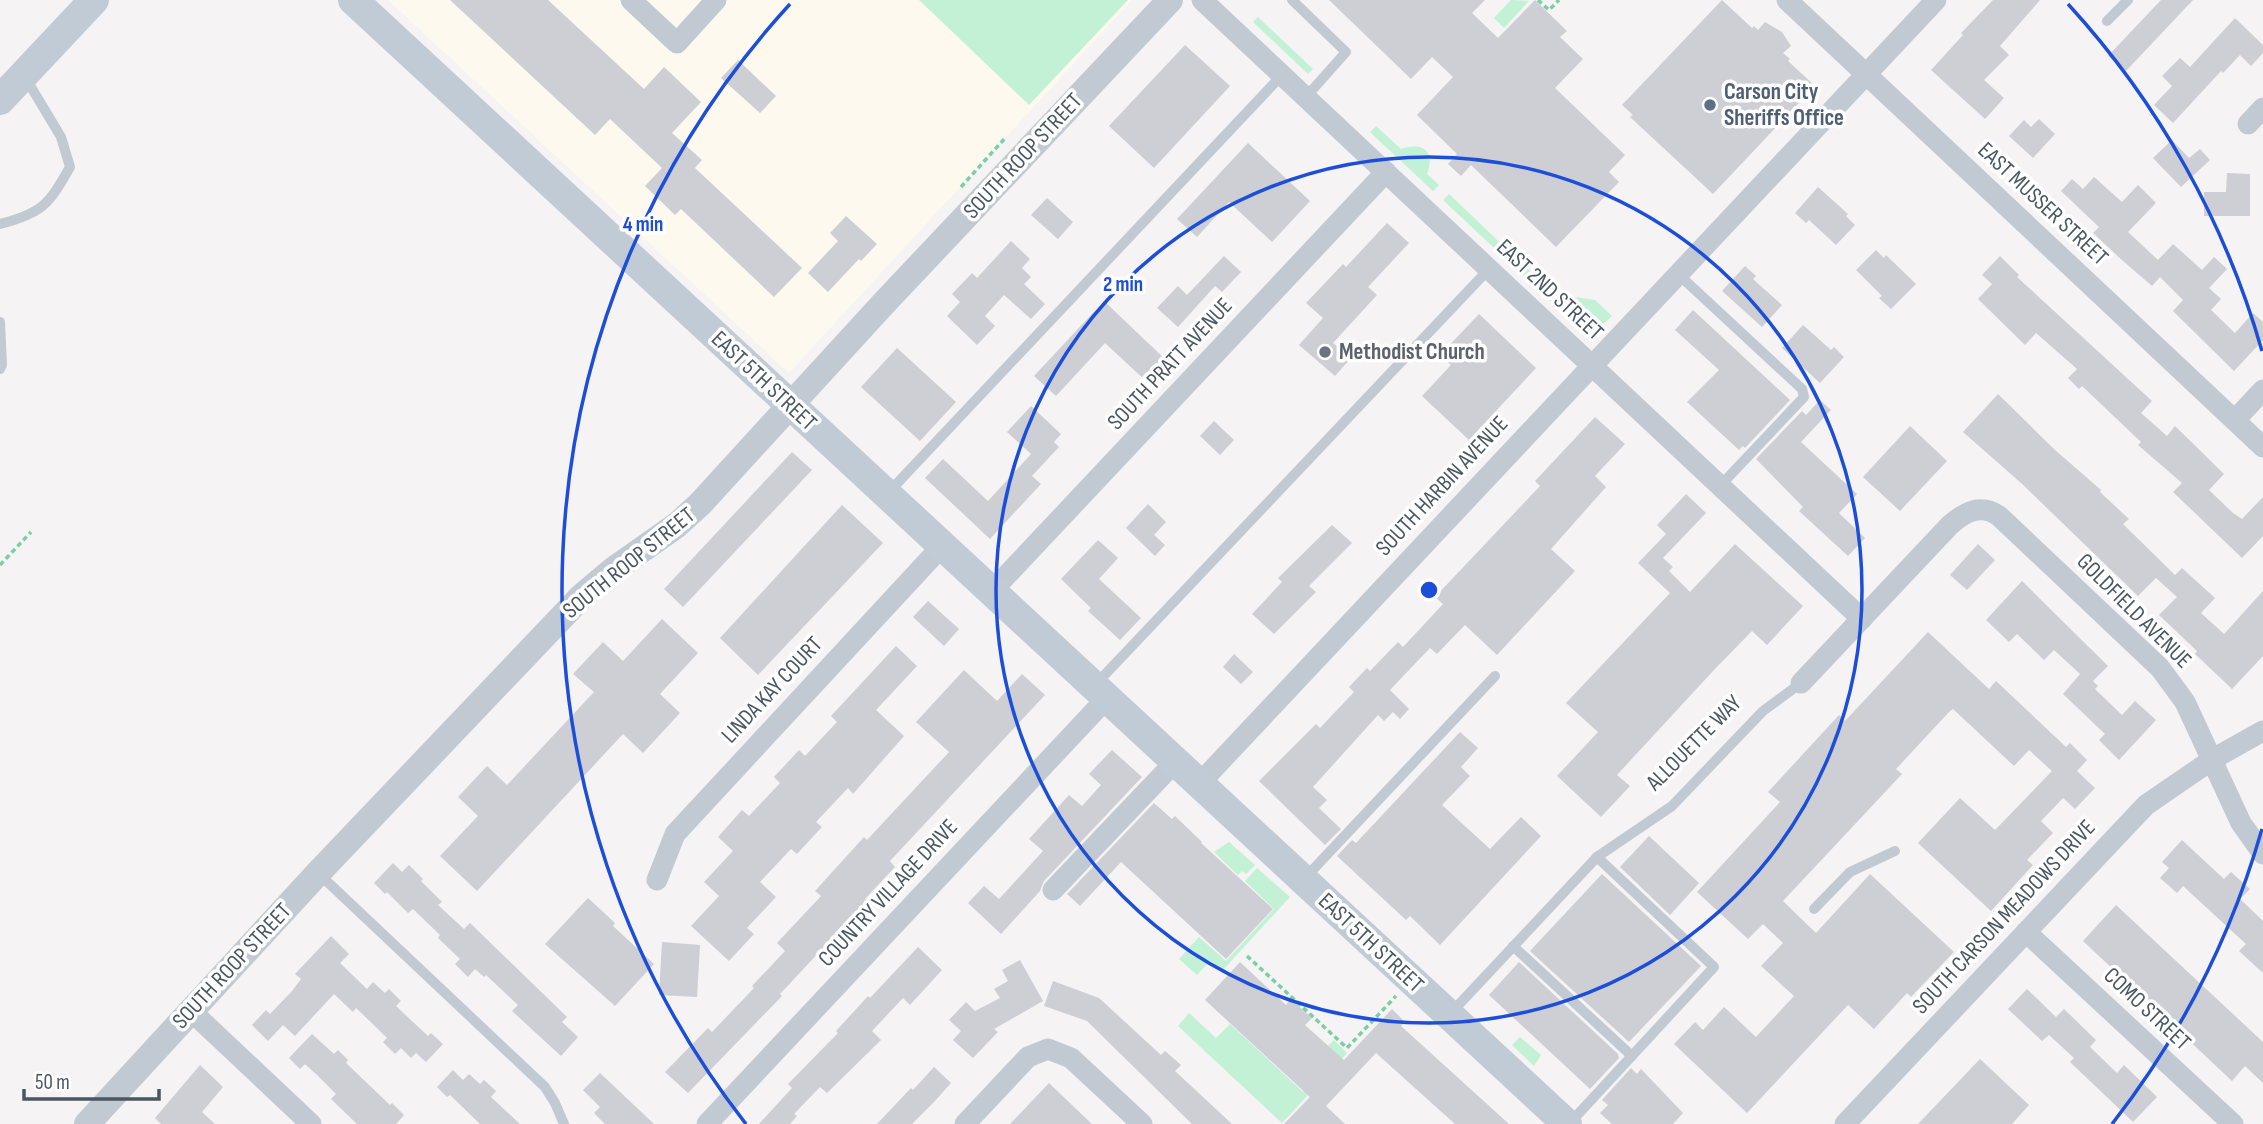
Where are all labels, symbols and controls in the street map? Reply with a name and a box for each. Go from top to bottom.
place label: Carson City Sheriffs Office [1724,78,1844,132]
street label: SOUTH ROOP STREET [958,87,1088,225]
marker: Carson City Sheriffs Office [1702,97,1718,113]
street label: EAST MUSSER STREET [1972,137,2114,271]
text: 4 min [623,212,663,237]
street label: EAST 2ND STREET [1491,233,1609,347]
text: 2 min [1103,272,1143,297]
street label: SOUTH PRATT AVENUE [1102,292,1238,436]
street label: EAST 5TH STREET [706,325,822,437]
place label: Methodist Church [1339,338,1485,366]
marker: Methodist Church [1317,344,1333,360]
street label: SOUTH HARBIN AVENUE [1370,410,1514,562]
street label: SOUTH ROOP STREET [557,501,701,625]
street label: GOLDFIELD AVENUE [2071,548,2197,674]
centre of rings [1417,578,1441,602]
street label: LINDA KAY COURT [716,631,828,749]
street label: ALLOUETTE WAY [1640,689,1748,797]
street label: COUNTRY VILLAGE DRIVE [813,813,963,973]
street label: SOUTH CARSON MEADOWS DRIVE [1907,814,2101,1020]
street label: EAST 5TH STREET [1313,887,1429,999]
street label: SOUTH ROOP STREET [167,897,297,1035]
street label: COMO STREET [2098,962,2196,1056]
scale bar [24,1058,159,1102]
text: 50 m [35,1070,70,1095]

